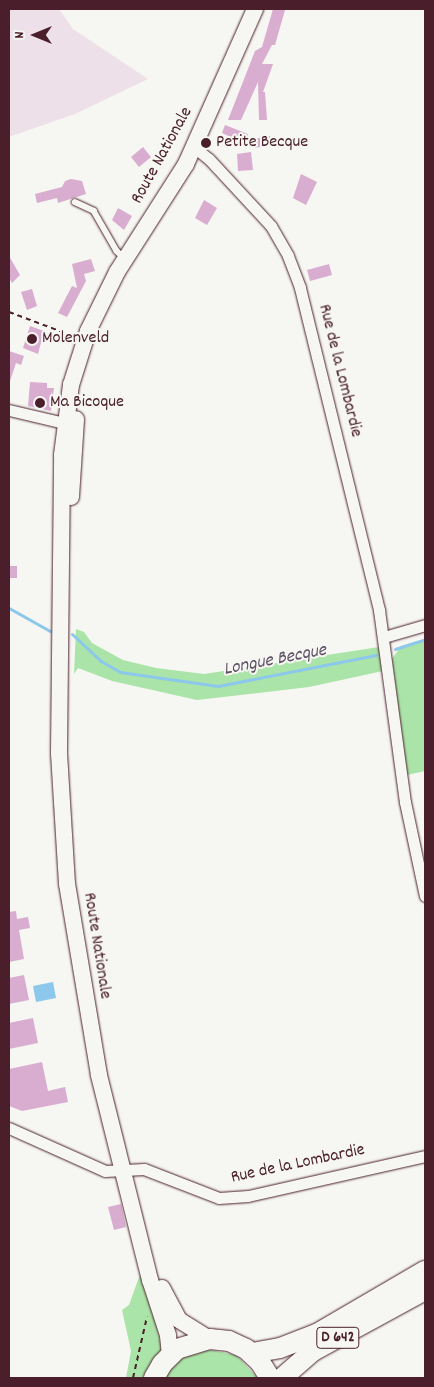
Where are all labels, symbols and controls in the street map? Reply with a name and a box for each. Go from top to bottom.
north arrow [10,10,60,60]
text: N [10,32,30,38]
street label: Route Nationale [128,104,198,208]
place label: Petite Becque [216,132,308,154]
marker: Petite Becque [200,137,212,149]
street label: Rue de la Lombardie [312,302,366,440]
place label: Molenveld [42,328,109,350]
marker: Molenveld [26,333,38,345]
place label: Ma Bicoque [50,392,124,414]
marker: Ma Bicoque [34,397,46,409]
water label: Longue Becque [222,640,328,682]
street label: Route Nationale [77,891,115,1001]
street label: Rue de la Lombardie [229,1140,367,1190]
road number: D 642 [316,1325,360,1352]

